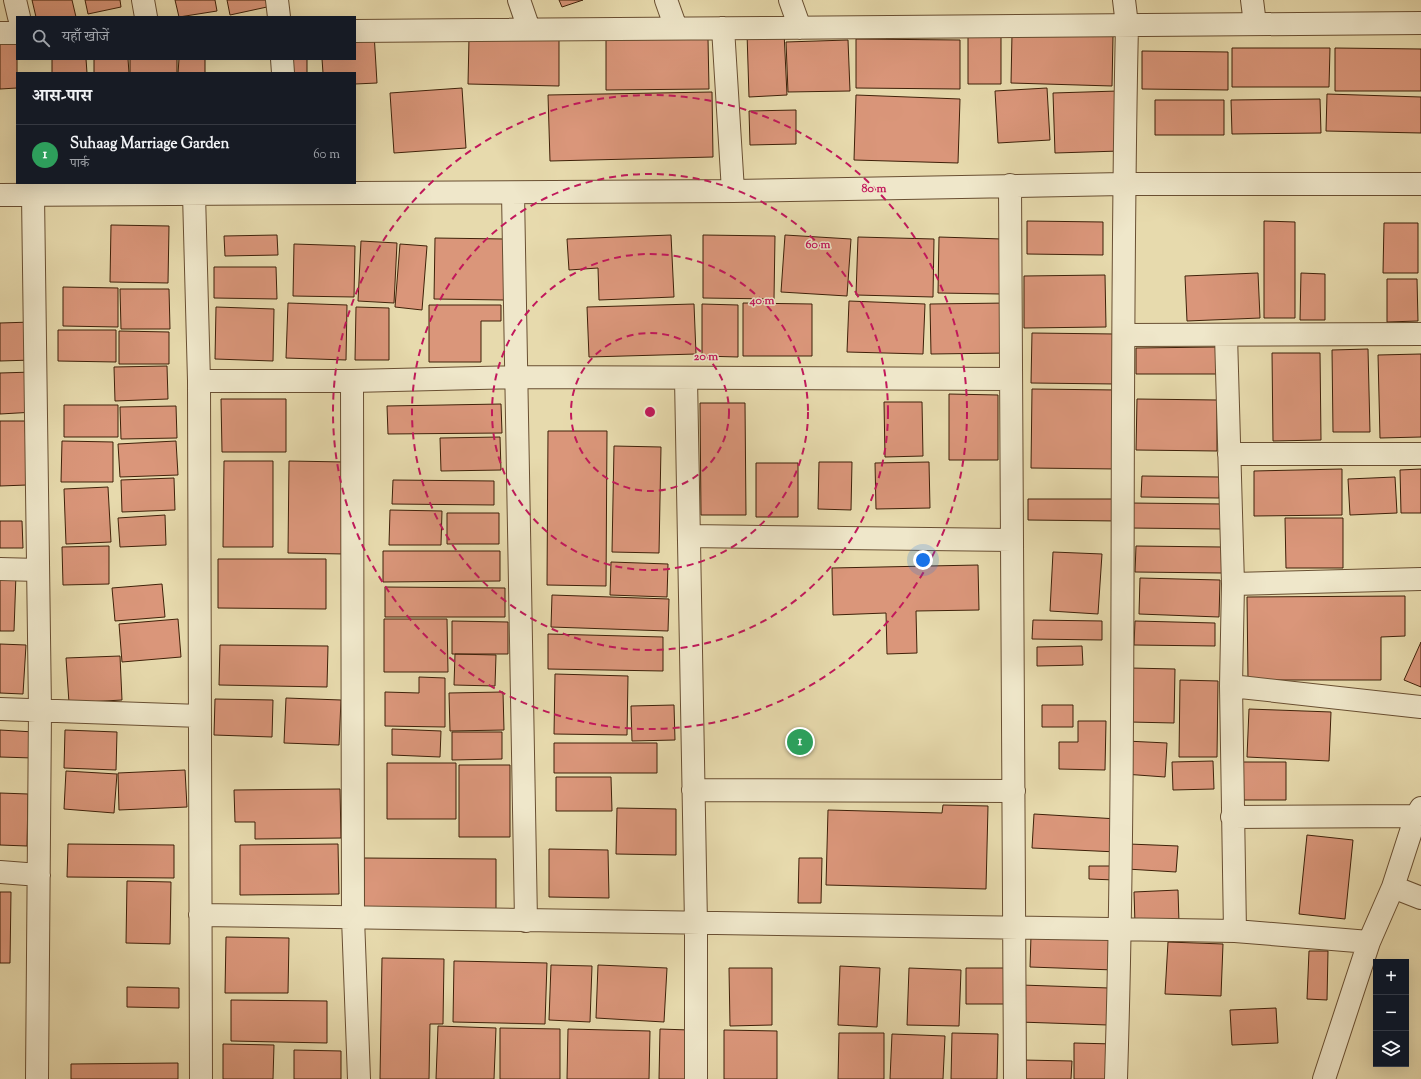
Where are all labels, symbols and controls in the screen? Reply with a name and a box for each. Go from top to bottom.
search box [16,16,356,60]
icon: search [30,27,52,49]
text: यहाँ खोजें [62,27,109,48]
text: आस-पास [32,85,92,109]
text: Suhaag Marriage Garden [70,134,229,155]
text: 1 [43,146,47,164]
text: 60 m [313,146,340,164]
text: पार्क [70,155,89,173]
text: 80 m [862,180,886,198]
text: 60 m [806,236,830,254]
text: 40 m [749,292,774,310]
text: 20 m [694,348,718,366]
centre of rings [643,405,657,419]
your location [913,550,933,570]
pin: 1 [787,727,813,757]
map controls [1373,959,1409,1067]
button: + [1373,959,1409,995]
button: − [1373,995,1409,1031]
button: layers [1373,1031,1409,1067]

